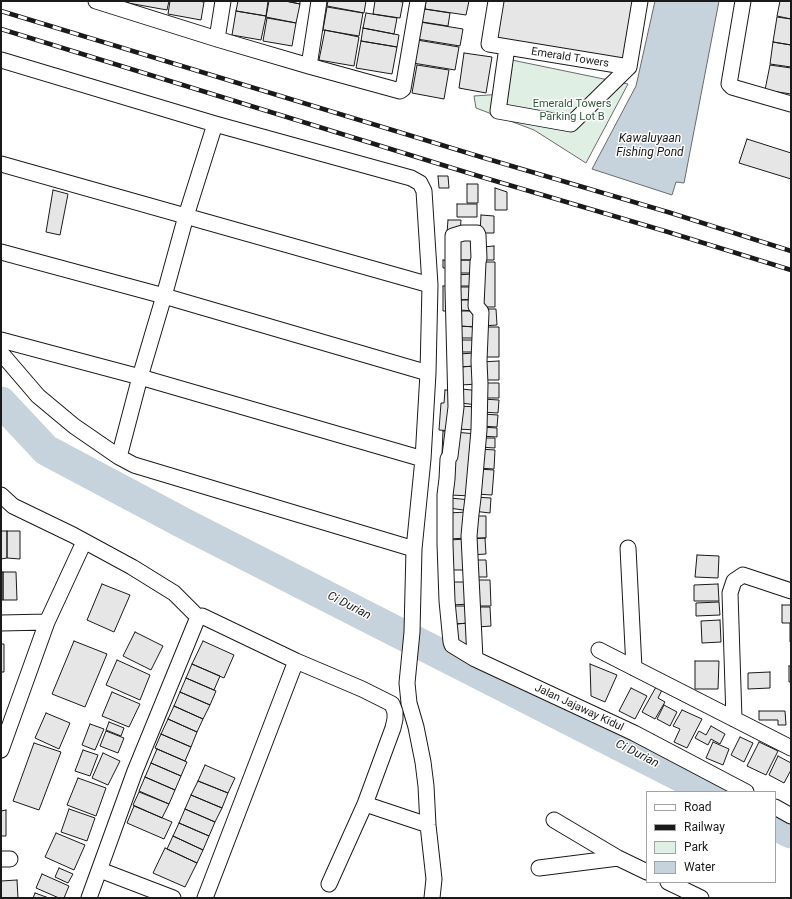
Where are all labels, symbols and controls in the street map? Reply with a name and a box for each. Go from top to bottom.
street label: Emerald Towers [530,45,610,71]
park label: Emerald Towers Parking Lot B [533,97,611,123]
water label: Kawaluyaan Fishing Pond [616,132,684,160]
water label: Ci Durian [325,589,373,623]
street label: Jalan Jajaway Kidul [532,682,626,734]
water label: Ci Durian [613,737,661,771]
legend [646,791,776,883]
text: Road [684,800,712,814]
text: Railway [684,820,725,834]
text: Park [684,840,708,854]
text: Water [684,860,715,874]

